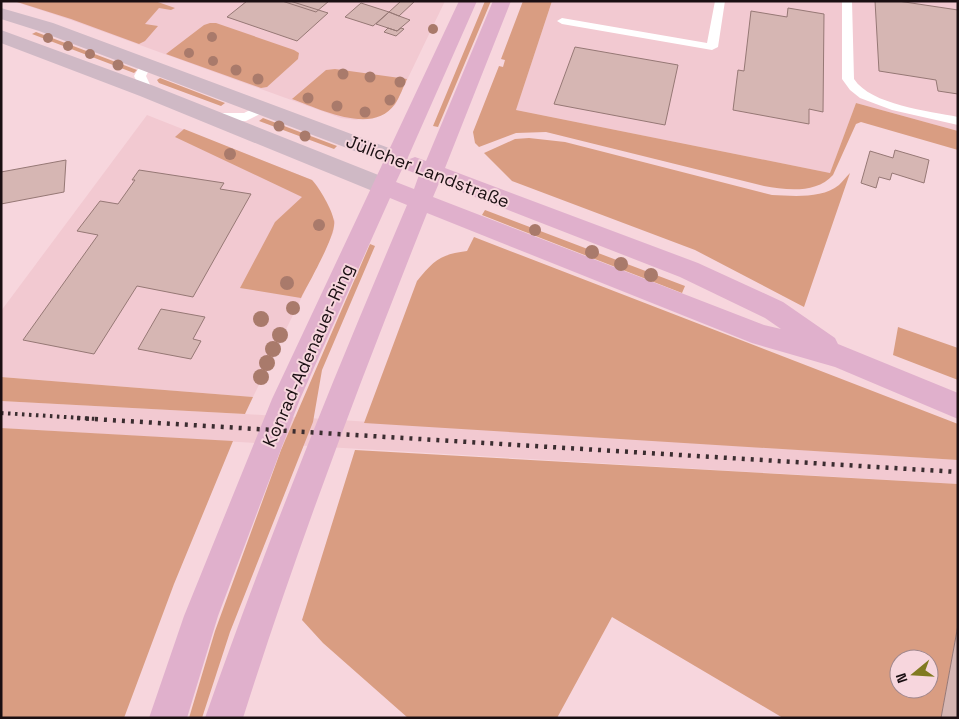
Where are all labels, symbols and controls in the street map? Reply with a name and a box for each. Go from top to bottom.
street label: Jülicher Landstraße [343,129,513,213]
street label: Konrad-Adenauer-Ring [257,260,359,450]
north arrow [889,649,939,699]
text: N [892,671,912,685]

